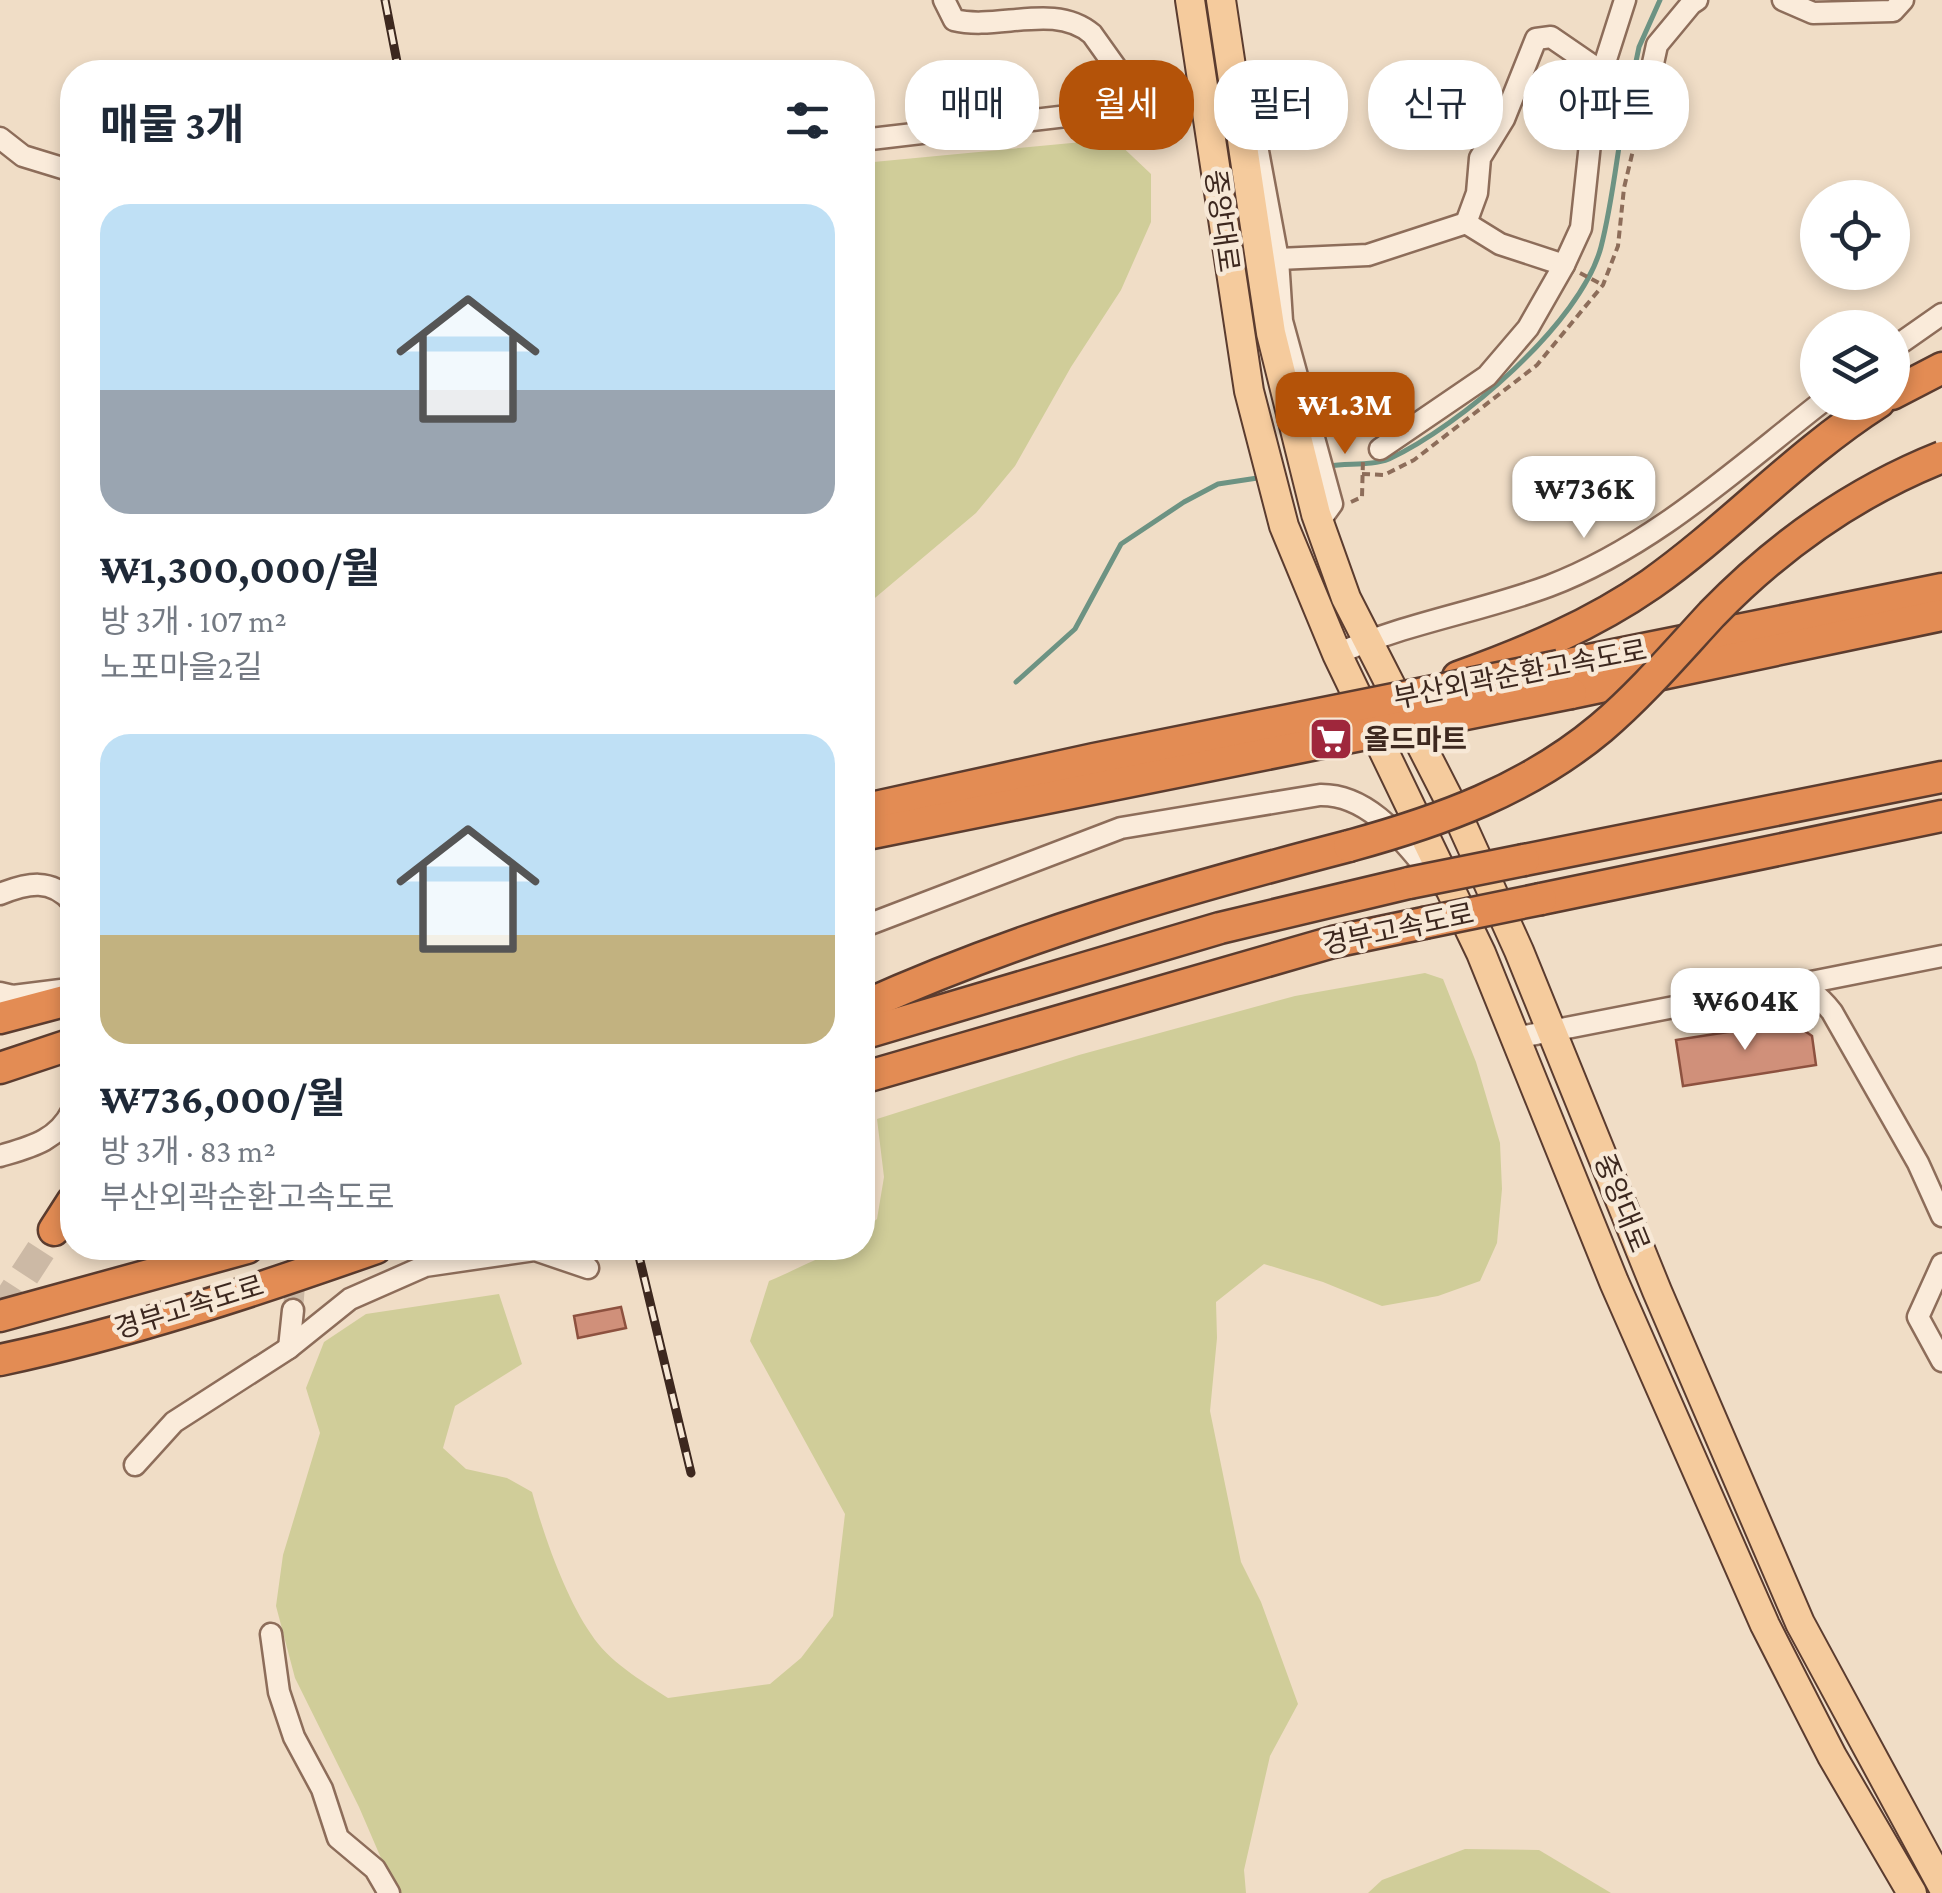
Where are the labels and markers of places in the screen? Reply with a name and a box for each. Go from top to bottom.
pin: ₩1.3M [1275,372,1415,457]
pin: ₩736K [1514,456,1654,541]
supermarket icon: 올드마트 [1308,716,1354,762]
place label: 올드마트 [1364,724,1467,755]
pin: ₩604K [1675,968,1815,1053]

